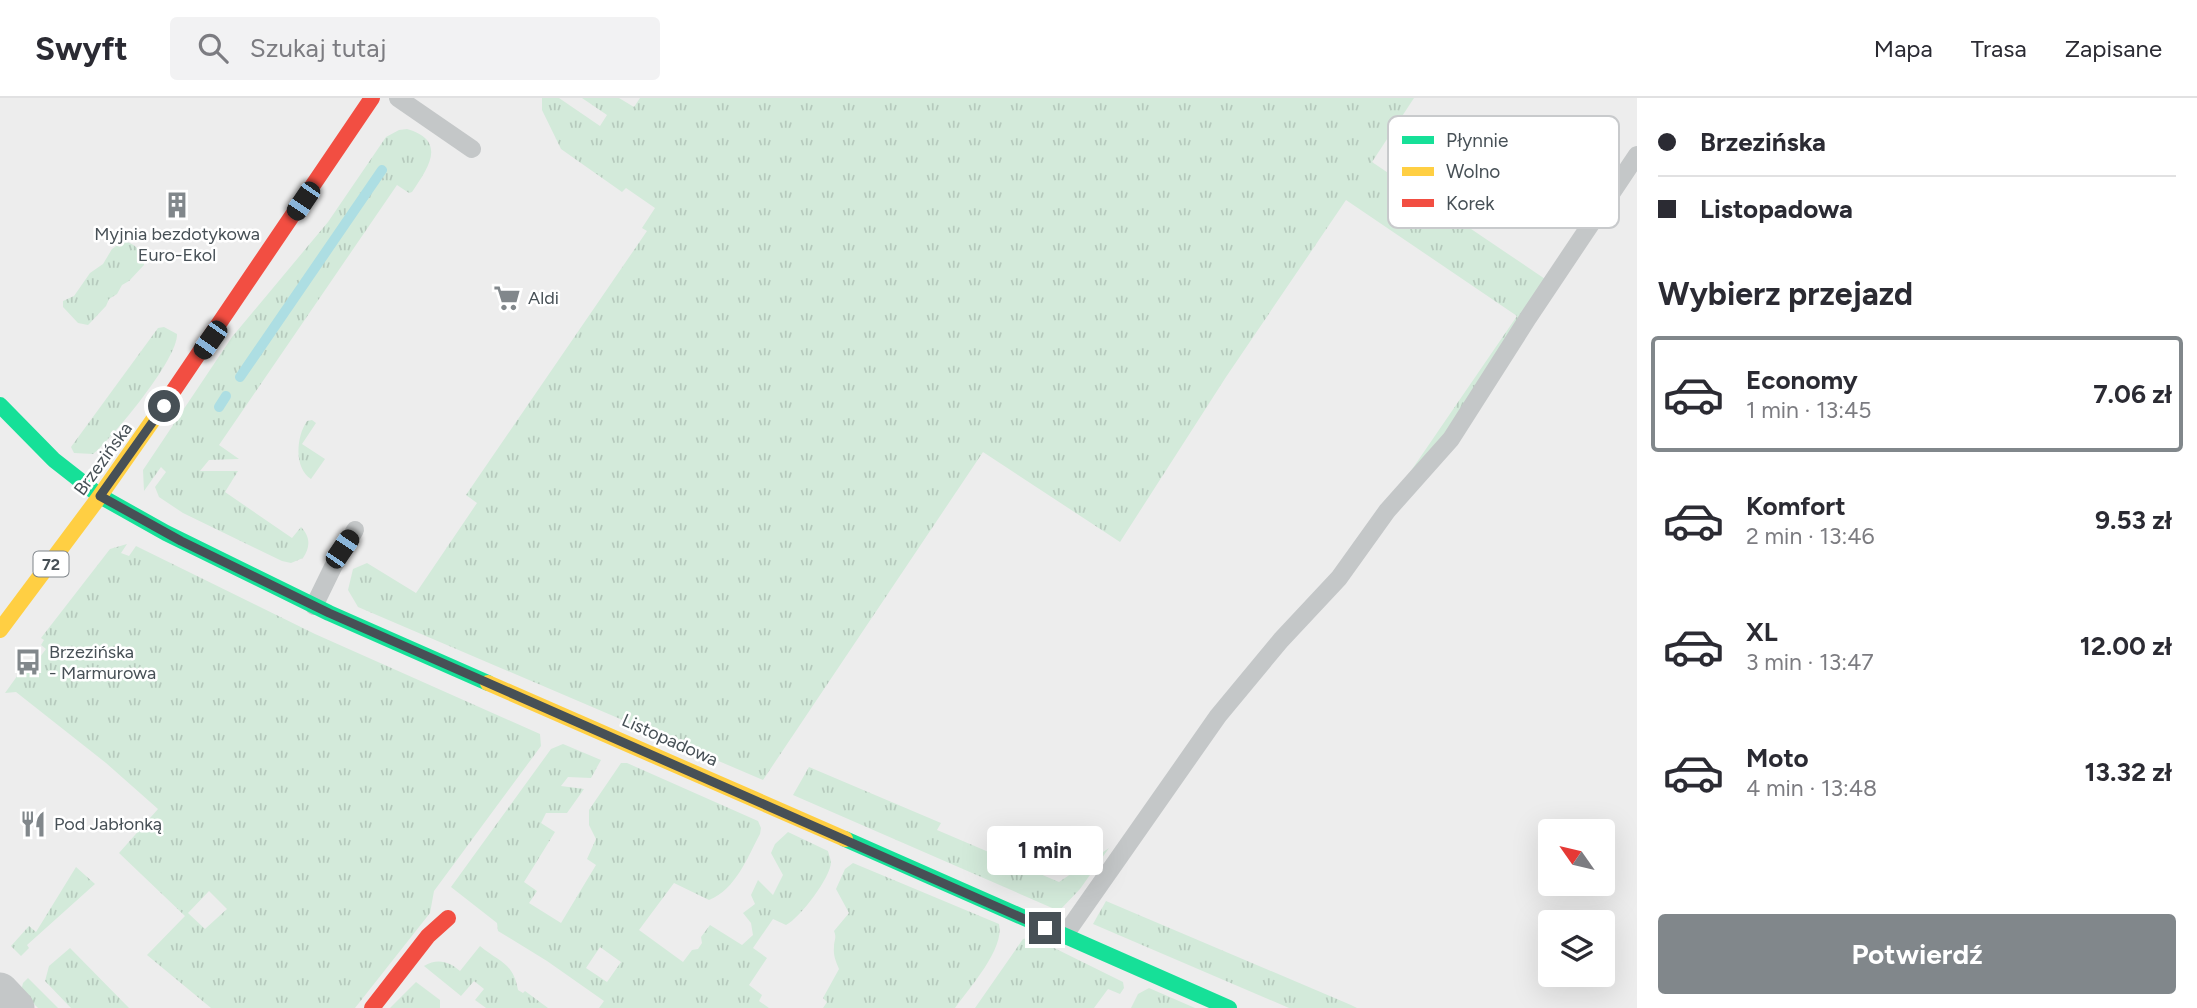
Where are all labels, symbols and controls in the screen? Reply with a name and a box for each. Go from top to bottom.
search box [170,17,660,80]
text: Swyft [35,29,128,68]
icon: search [194,29,232,67]
text: Szukaj tutaj [250,32,386,64]
text: Mapa [1874,34,1933,63]
text: Trasa [1971,34,2027,63]
text: Zapisane [2065,34,2162,63]
legend [1388,116,1619,228]
text: Brzezińska [1700,126,1826,158]
text: Płynnie [1446,129,1508,152]
text: Wolno [1446,160,1500,183]
car [283,178,324,224]
building icon: Myjnia bezdotykowa Euro-Ekol [162,190,192,220]
text: Korek [1446,192,1495,215]
text: Listopadowa [1700,193,1853,225]
place label: Myjnia bezdotykowa Euro-Ekol [94,223,260,266]
text: Wybierz przejazd [1658,275,1913,313]
supermarket icon: Aldi [492,283,522,313]
place label: Aldi [528,287,559,309]
car [190,317,231,363]
icon: car [1662,363,1725,426]
text: Economy [1746,364,1858,396]
text: 7.06 zł [2093,378,2172,410]
route start [148,390,180,422]
text: 1 min · 13:45 [1746,396,1871,424]
street label: Brzezińska [69,418,137,500]
icon: car [1662,489,1725,552]
text: Komfort [1746,490,1846,522]
text: 9.53 zł [2095,504,2172,536]
text: 2 min · 13:46 [1746,522,1875,550]
car [322,526,363,572]
road number: 72 [34,551,68,576]
icon: car [1662,615,1725,678]
text: XL [1746,616,1778,648]
text: 12.00 zł [2080,630,2172,662]
place label: Brzezińska - Marmurowa [49,641,156,684]
bus stop icon: Brzezińska - Marmurowa [13,647,43,677]
text: 3 min · 13:47 [1746,648,1874,676]
street label: Listopadowa [619,709,721,771]
icon: car [1662,741,1725,804]
text: Moto [1746,742,1809,774]
text: 13.32 zł [2085,756,2172,788]
text: 4 min · 13:48 [1746,774,1877,802]
restaurant icon: Pod Jabłonką [18,809,48,839]
place label: Pod Jabłonką [54,813,162,835]
north arrow [1538,819,1615,896]
map controls [1538,819,1615,987]
callout: 1 min [987,826,1103,876]
text: 1 min [1018,836,1072,864]
button: layers [1538,910,1615,987]
route end [1029,912,1061,944]
button: Potwierdź [1658,914,2176,994]

